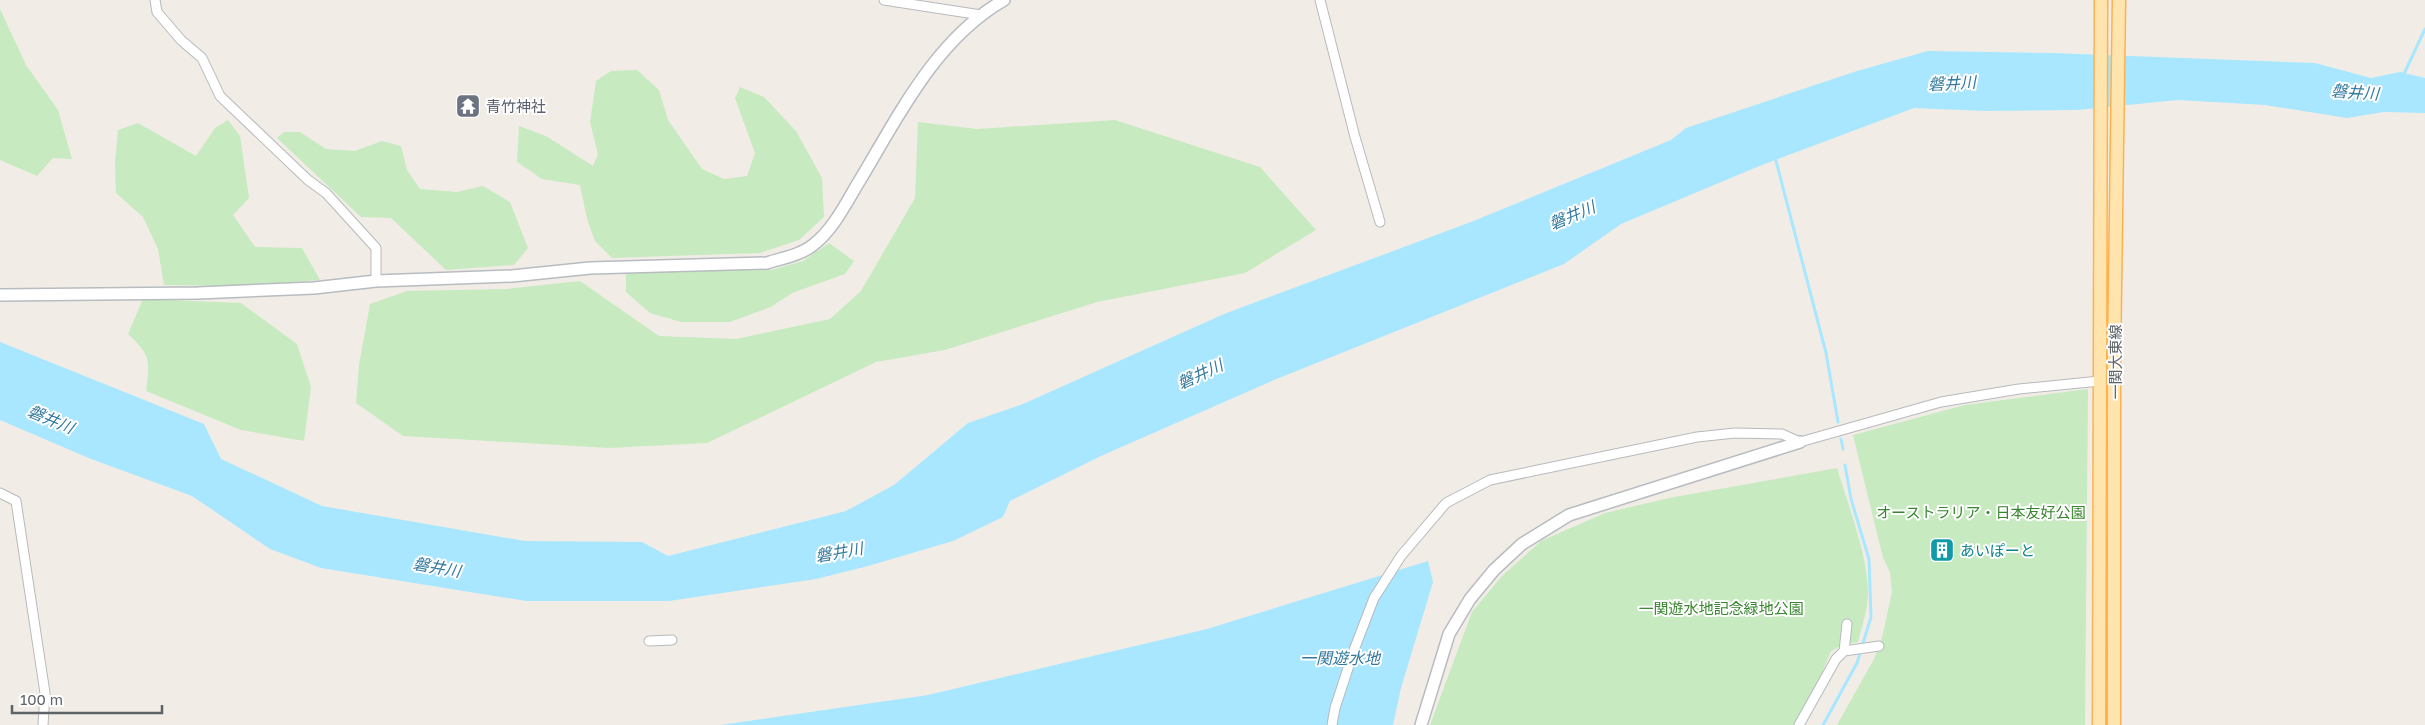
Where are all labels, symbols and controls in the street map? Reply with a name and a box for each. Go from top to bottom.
water label: 磐井川 [1928,72,1978,94]
water label: 磐井川 [2330,80,2382,104]
temple icon: 青竹神社 [455,93,481,119]
place label: 青竹神社 [486,97,546,115]
water label: 磐井川 [1546,196,1600,234]
street label: 一関大東線 [2106,324,2124,400]
water label: 磐井川 [1174,354,1228,393]
water label: 磐井川 [25,400,79,438]
park label: オーストラリア・日本友好公園 [1876,503,2086,521]
building icon: あいぽーと [1929,537,1955,563]
water label: 磐井川 [814,538,866,566]
place label: あいぽーと [1960,541,2035,559]
water label: 磐井川 [412,553,464,581]
park label: 一関遊水地記念緑地公園 [1638,599,1804,617]
water label: 一関遊水地 [1300,648,1382,668]
scale bar [12,682,162,714]
text: 100 m [20,690,63,708]

